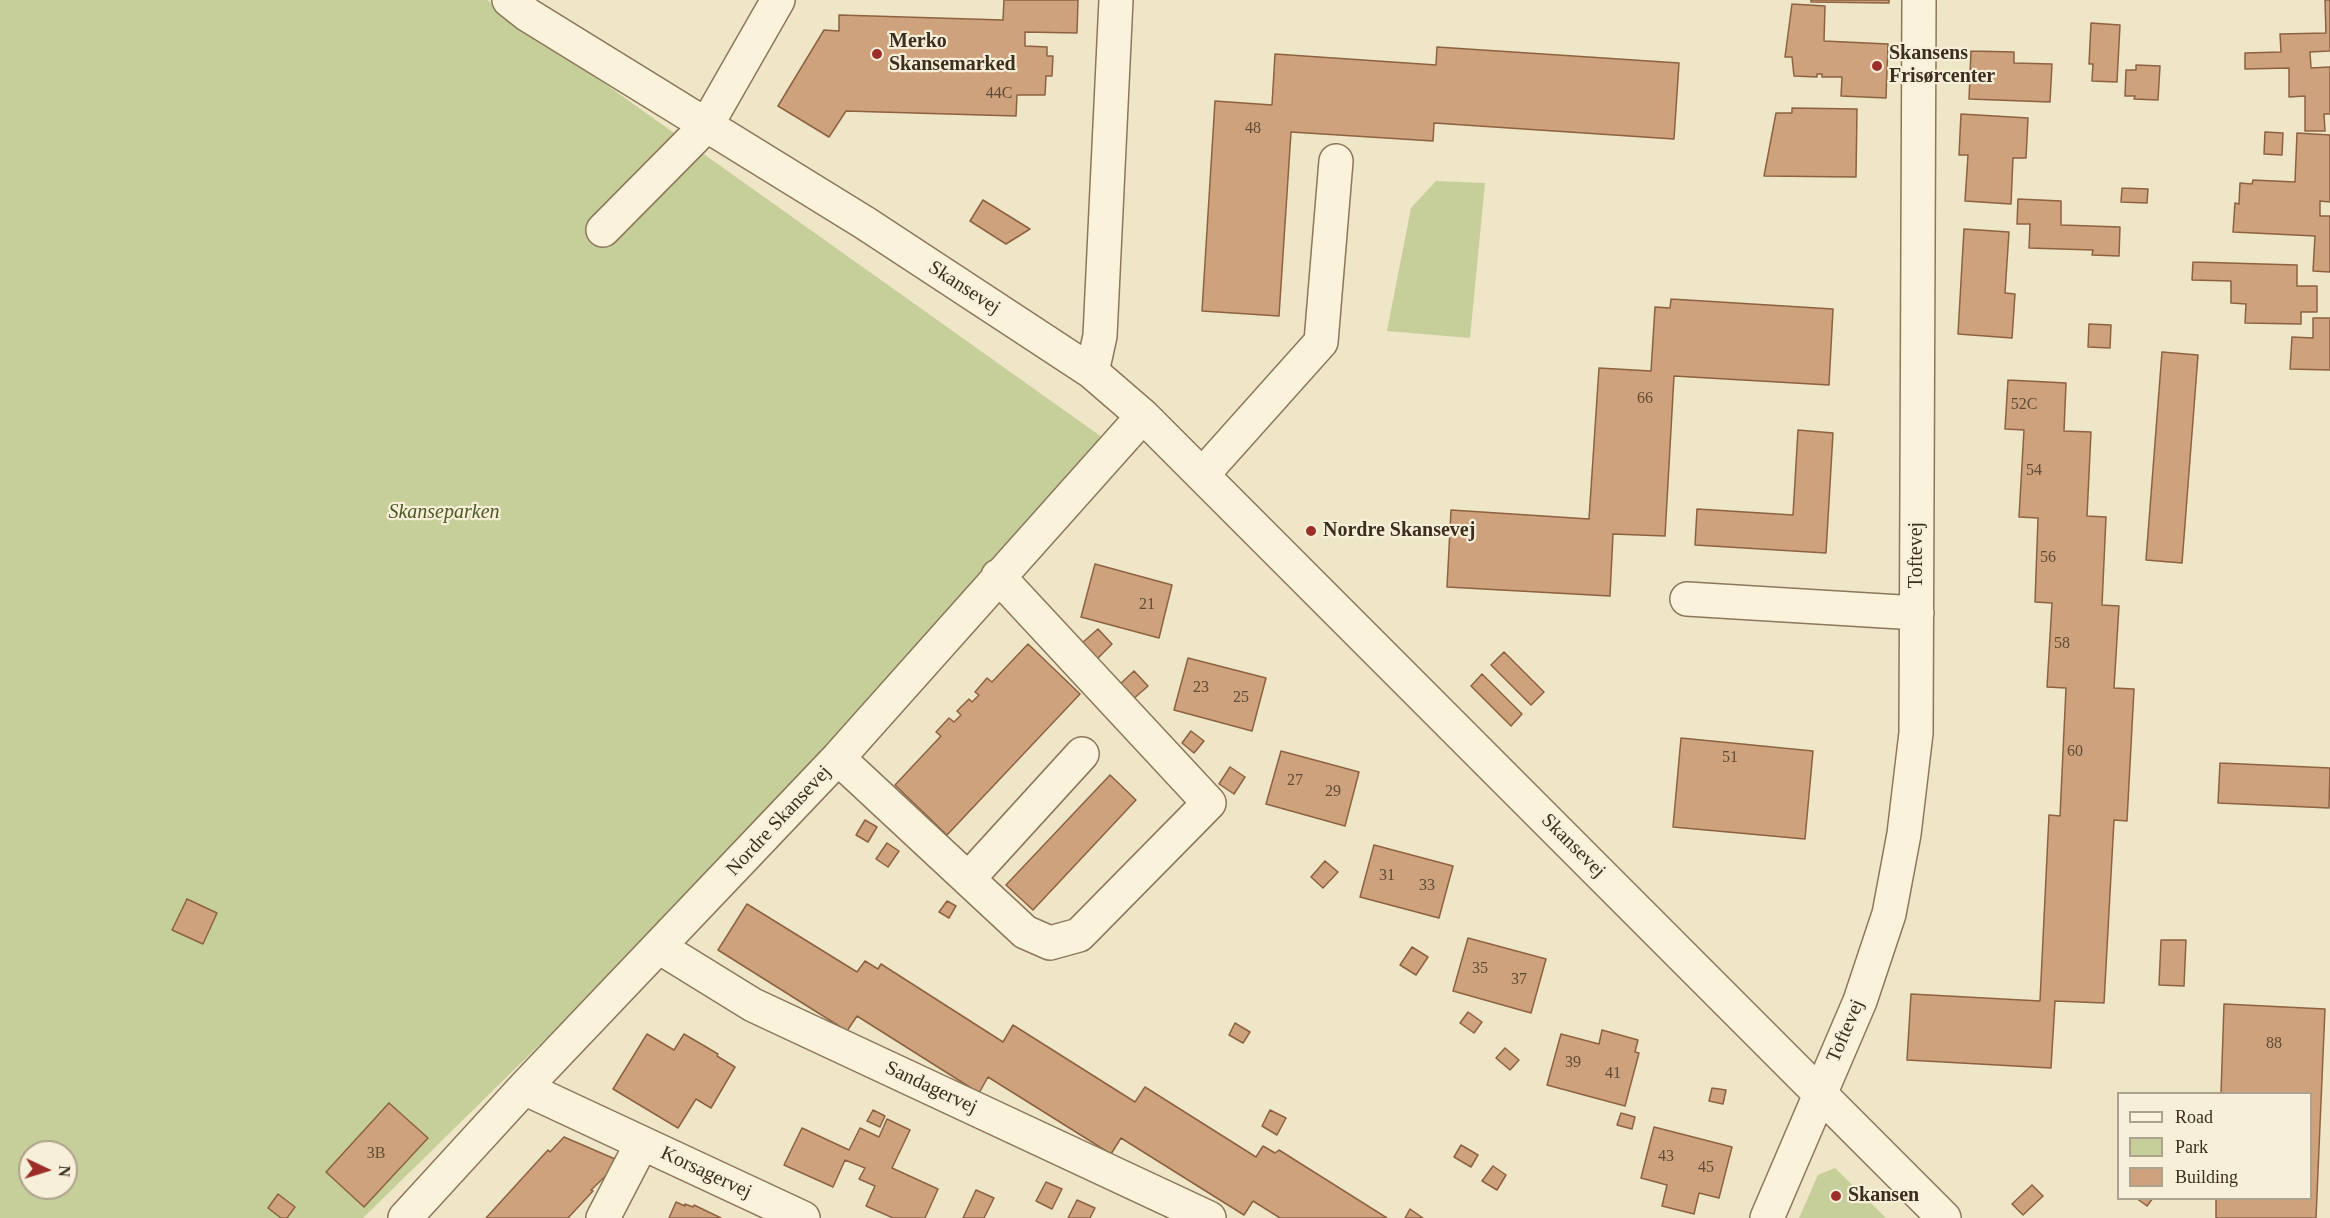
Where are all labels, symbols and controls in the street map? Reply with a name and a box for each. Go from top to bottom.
place label: Merko Skansemarked [889,30,1016,77]
place label: Skansens Frisørcenter [1889,42,1995,89]
marker: Merko Skansemarked [870,47,884,61]
marker: Skansens Frisørcenter [1870,59,1884,73]
house number: 44C [986,84,1012,104]
house number: 48 [1245,119,1261,139]
street label: Skansevej [923,256,1005,320]
house number: 66 [1637,389,1653,409]
house number: 52C [2011,395,2037,415]
house number: 54 [2026,461,2042,481]
park label: Skanseparken [388,501,500,525]
place label: Nordre Skansevej [1323,519,1475,543]
street label: Toftevej [1905,522,1929,588]
marker: Nordre Skansevej [1304,524,1318,538]
house number: 56 [2040,548,2056,568]
house number: 21 [1139,595,1155,615]
house number: 58 [2054,634,2070,654]
house number: 23 [1193,678,1209,698]
house number: 25 [1233,688,1249,708]
house number: 60 [2067,742,2083,762]
house number: 51 [1722,748,1738,768]
street label: Nordre Skansevej [722,761,836,881]
house number: 27 [1287,771,1303,791]
house number: 29 [1325,782,1341,802]
street label: Skansevej [1536,809,1610,883]
house number: 31 [1379,866,1395,886]
house number: 33 [1419,876,1435,896]
house number: 35 [1472,959,1488,979]
house number: 37 [1511,970,1527,990]
street label: Toftevej [1822,996,1870,1066]
house number: 88 [2266,1034,2282,1054]
house number: 39 [1565,1053,1581,1073]
street label: Sandagervej [881,1056,981,1120]
house number: 41 [1605,1064,1621,1084]
legend [2117,1092,2312,1200]
text: Road [2175,1107,2213,1127]
text: Park [2175,1137,2208,1157]
north arrow [18,1140,78,1200]
street label: Korsagervej [657,1141,755,1205]
house number: 3B [367,1144,385,1164]
house number: 43 [1658,1147,1674,1167]
house number: 45 [1698,1158,1714,1178]
text: N [56,1165,73,1178]
text: Building [2175,1167,2238,1187]
place label: Skansen [1848,1184,1919,1208]
marker: Skansen [1829,1189,1843,1203]

